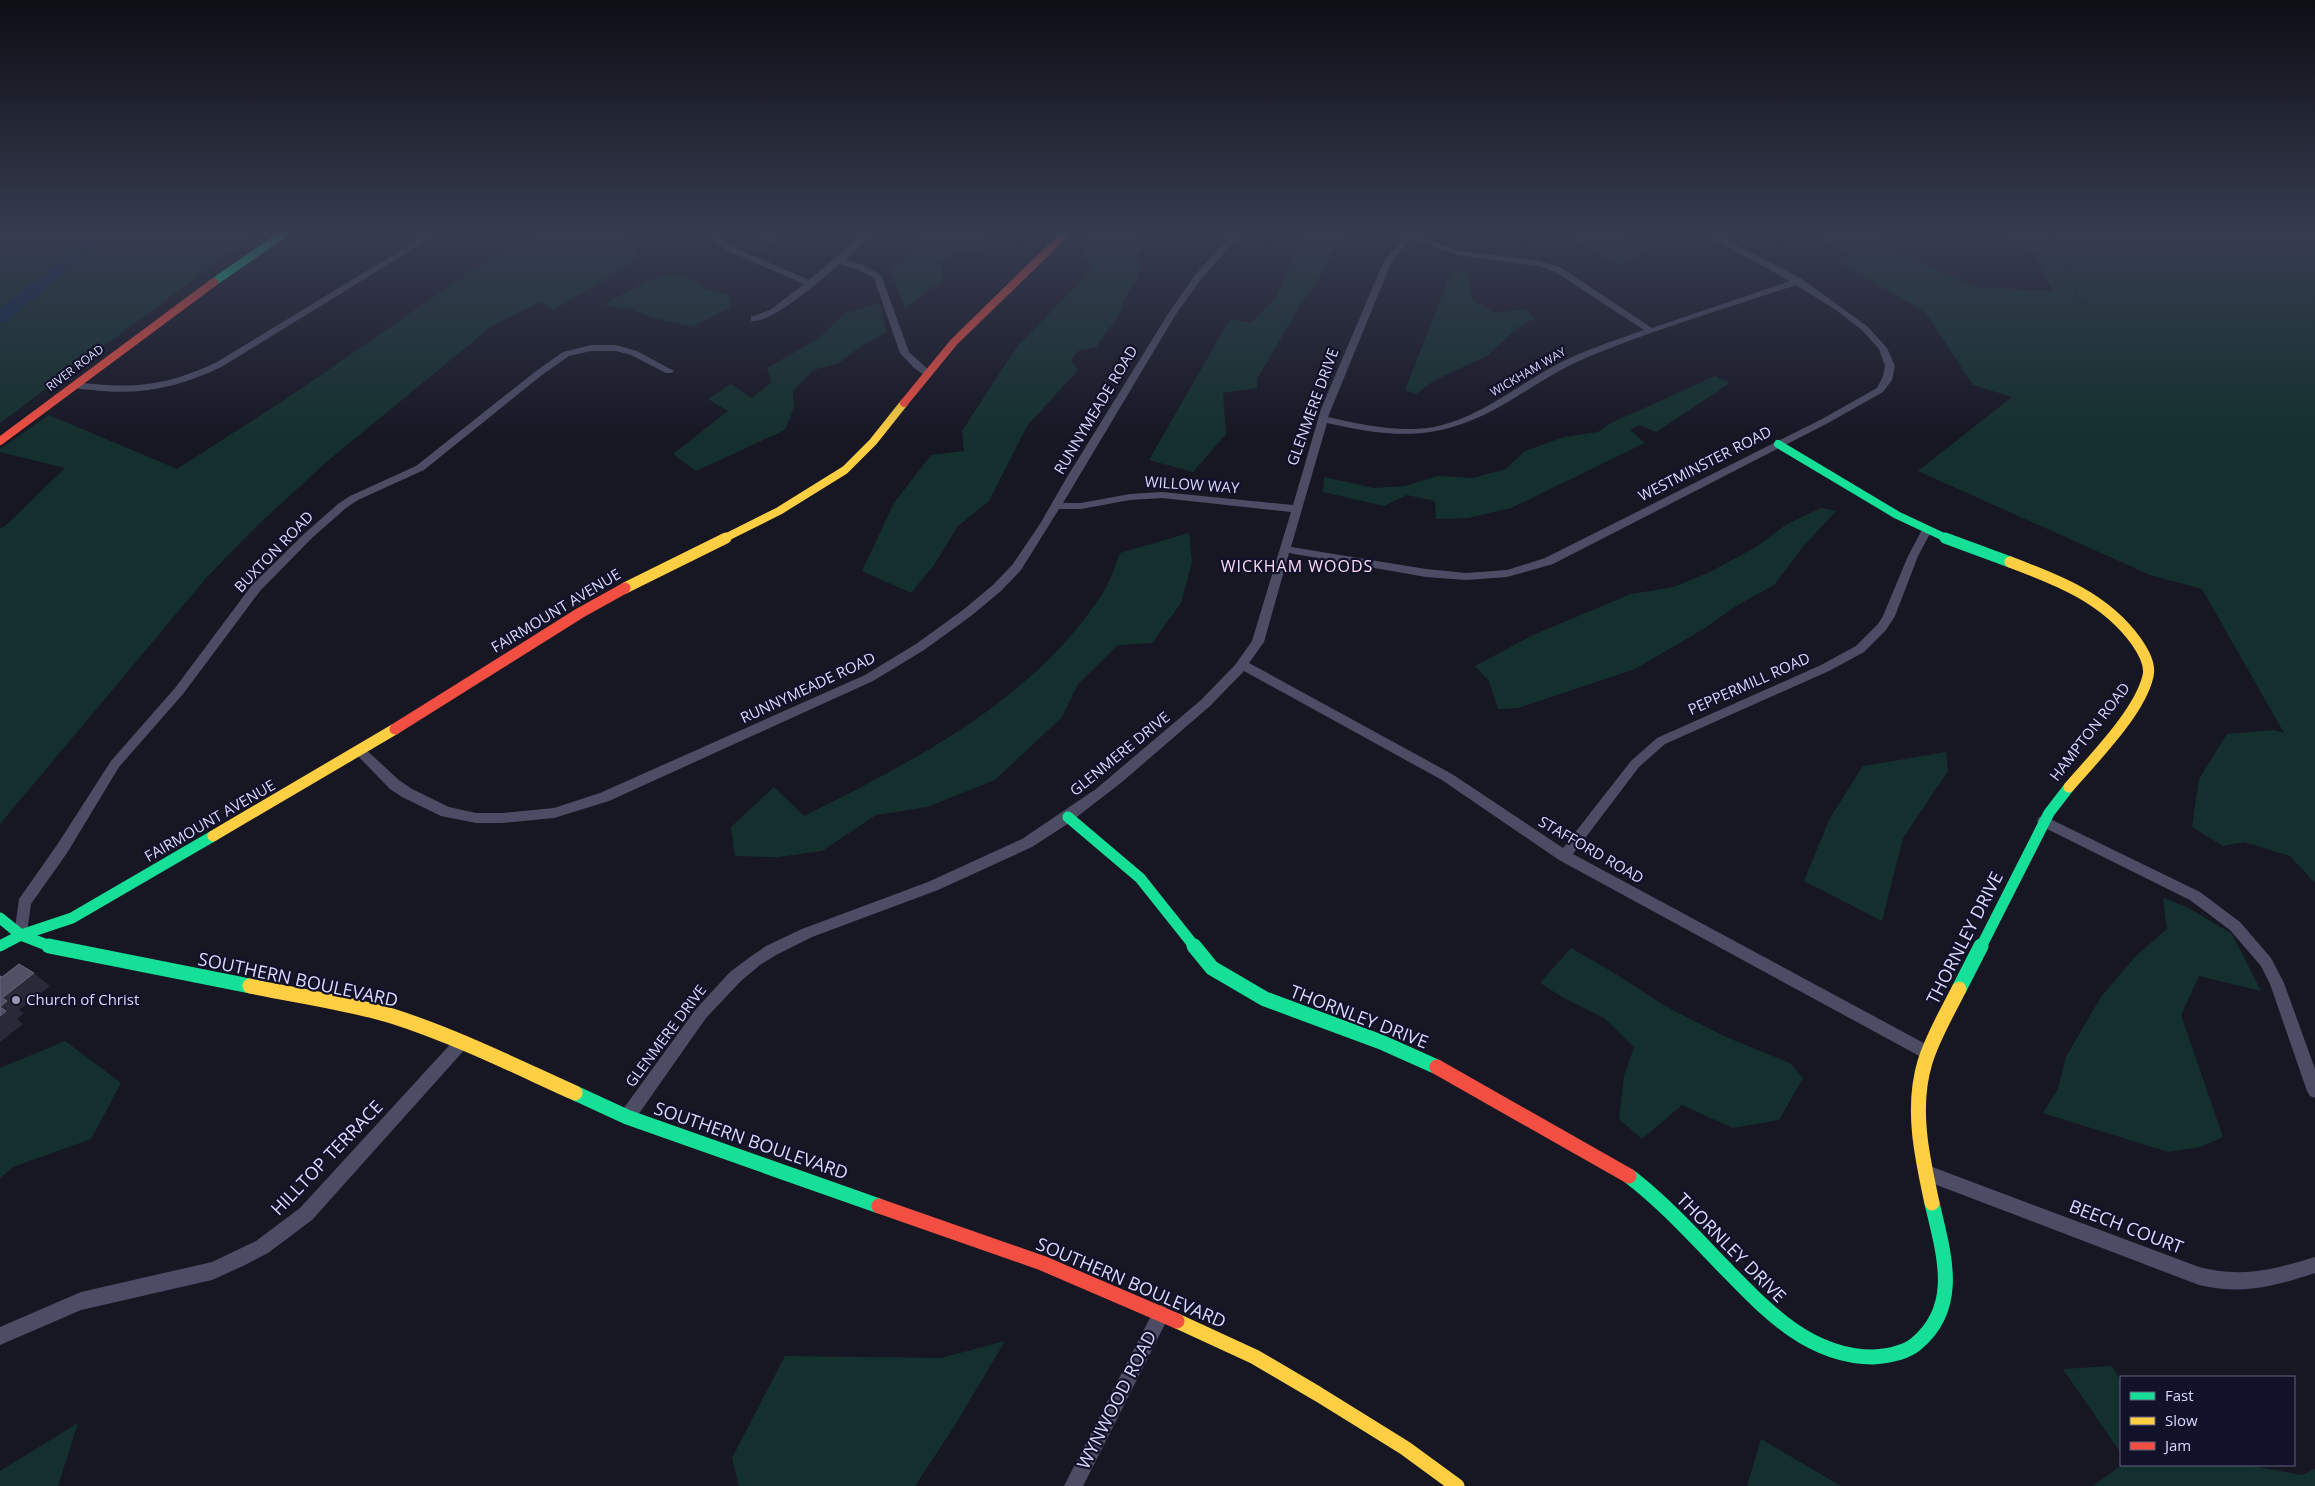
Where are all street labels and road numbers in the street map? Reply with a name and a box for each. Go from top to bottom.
street label: RIVER ROAD [42,340,107,395]
street label: RUNNYMEADE ROAD [1049,341,1142,478]
street label: WICKHAM WAY [1487,343,1569,400]
street label: GLENMERE DRIVE [1282,345,1343,468]
street label: WESTMINSTER ROAD [1635,421,1775,505]
street label: WILLOW WAY [1144,471,1241,497]
street label: BUXTON ROAD [229,506,317,596]
street label: FAIRMOUNT AVENUE [487,564,624,657]
street label: RUNNYMEADE ROAD [737,647,878,727]
street label: PEPPERMILL ROAD [1684,647,1813,719]
street label: HAMPTON ROAD [2045,678,2134,785]
street label: GLENMERE DRIVE [1065,707,1174,800]
street label: FAIRMOUNT AVENUE [141,775,278,866]
street label: STAFFORD ROAD [1535,811,1648,887]
street label: THORNLEY DRIVE [1920,867,2008,1008]
street label: SOUTHERN BOULEVARD [196,946,400,1012]
street label: THORNLEY DRIVE [1287,979,1432,1053]
street label: GLENMERE DRIVE [620,980,710,1091]
street label: HILLTOP TERRACE [265,1095,387,1220]
street label: SOUTHERN BOULEVARD [651,1096,852,1185]
street label: THORNLEY DRIVE [1672,1187,1792,1307]
street label: BEECH COURT [2066,1193,2187,1259]
street label: SOUTHERN BOULEVARD [1033,1231,1230,1333]
street label: WYNWOOD ROAD [1071,1326,1161,1473]

